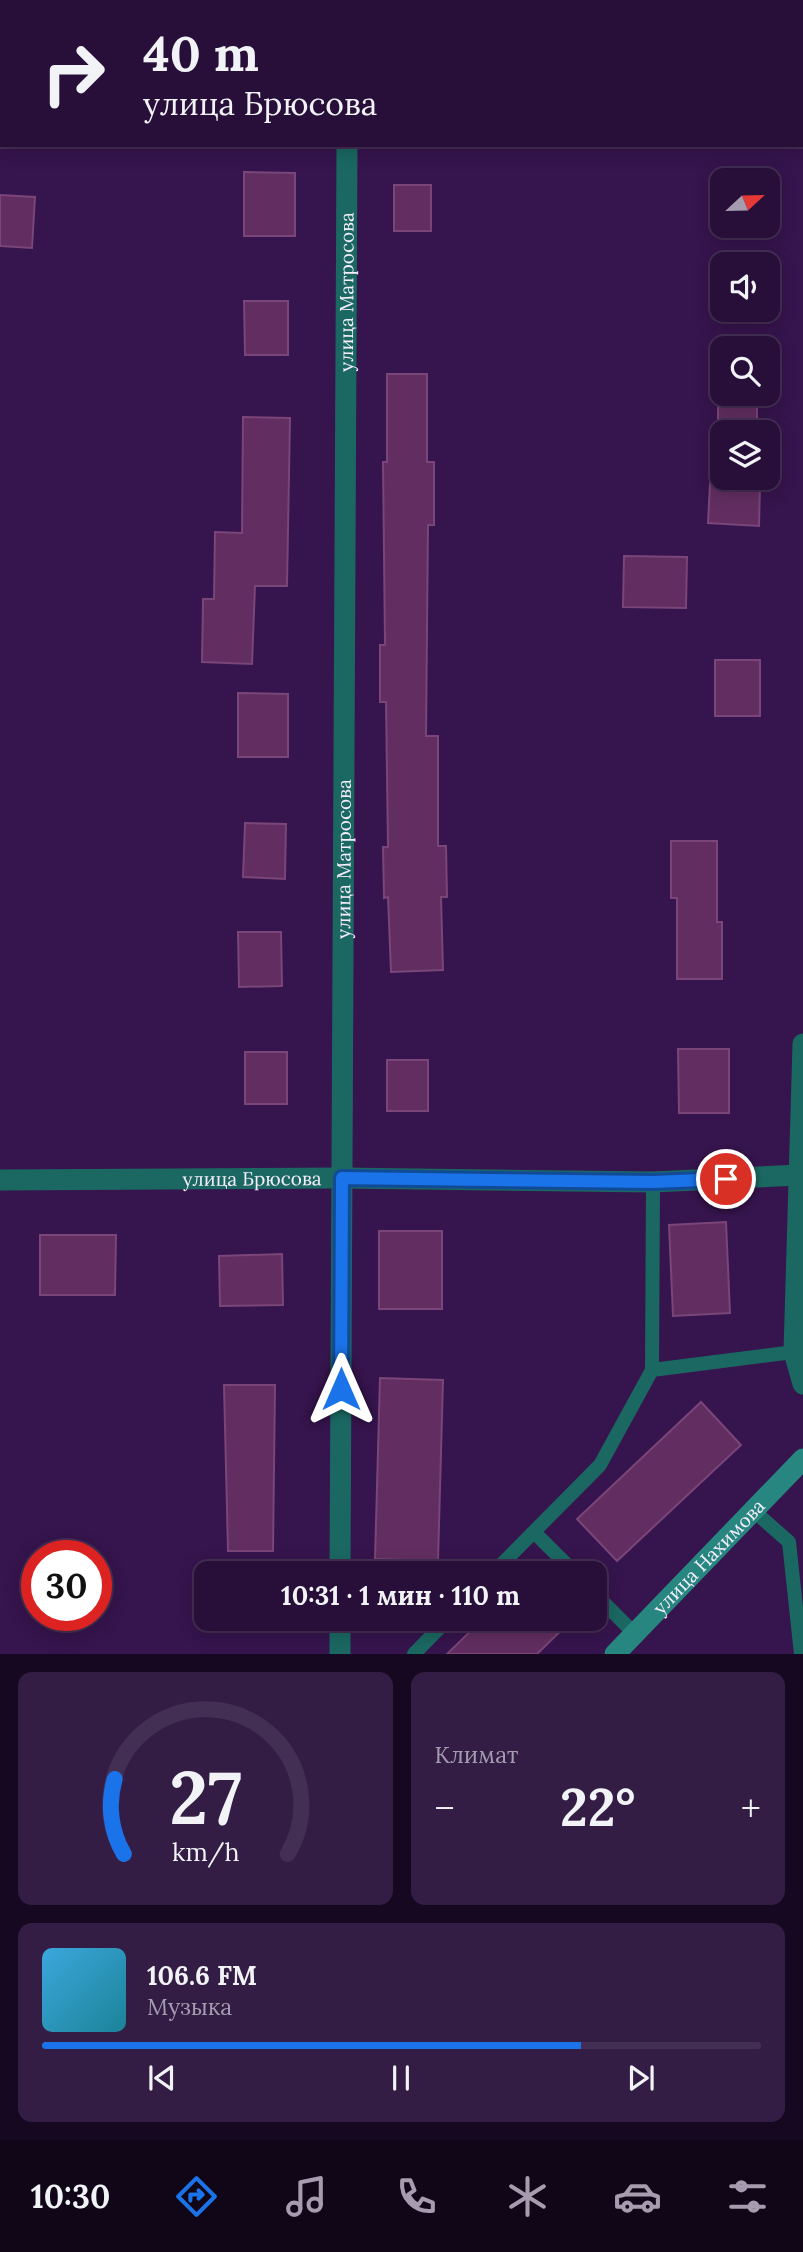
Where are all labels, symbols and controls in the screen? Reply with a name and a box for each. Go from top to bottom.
text: 40 m [143,22,259,84]
icon: right [28,28,119,119]
text: улица Брюсова [143,83,377,124]
north arrow [710,168,780,238]
map controls [710,168,780,490]
street label: улица Матросова [334,212,359,372]
button: sound [710,252,780,322]
button: search [710,336,780,406]
button: layers [710,420,780,490]
street label: улица Матросова [331,779,356,939]
pin [696,1149,756,1209]
icon: arrive [707,1160,745,1198]
street label: улица Брюсова [182,1166,322,1191]
position arrow [304,1352,378,1426]
street label: улица Нахимова [648,1494,770,1620]
speed limit sign: 30 [21,1540,112,1631]
text: 10:31 · 1 мин · 110 m [281,1579,520,1612]
text: Климат [435,1740,518,1769]
text: 27 [169,1752,242,1845]
text: 22° [560,1774,635,1840]
text: − [435,1784,455,1832]
text: + [741,1784,761,1832]
text: km/h [171,1836,239,1868]
text: 106.6 FM [147,1959,257,1992]
text: Музыка [147,1992,232,2021]
icon: previous [143,2059,181,2097]
icon: pause [382,2059,420,2097]
icon: next [622,2059,660,2097]
icon: directions [172,2172,221,2221]
icon: music [282,2172,331,2221]
icon: phone [392,2172,441,2221]
icon: climate [503,2172,552,2221]
icon: car [613,2172,662,2221]
icon: filters [723,2172,772,2221]
text: 10:30 [31,2176,110,2217]

